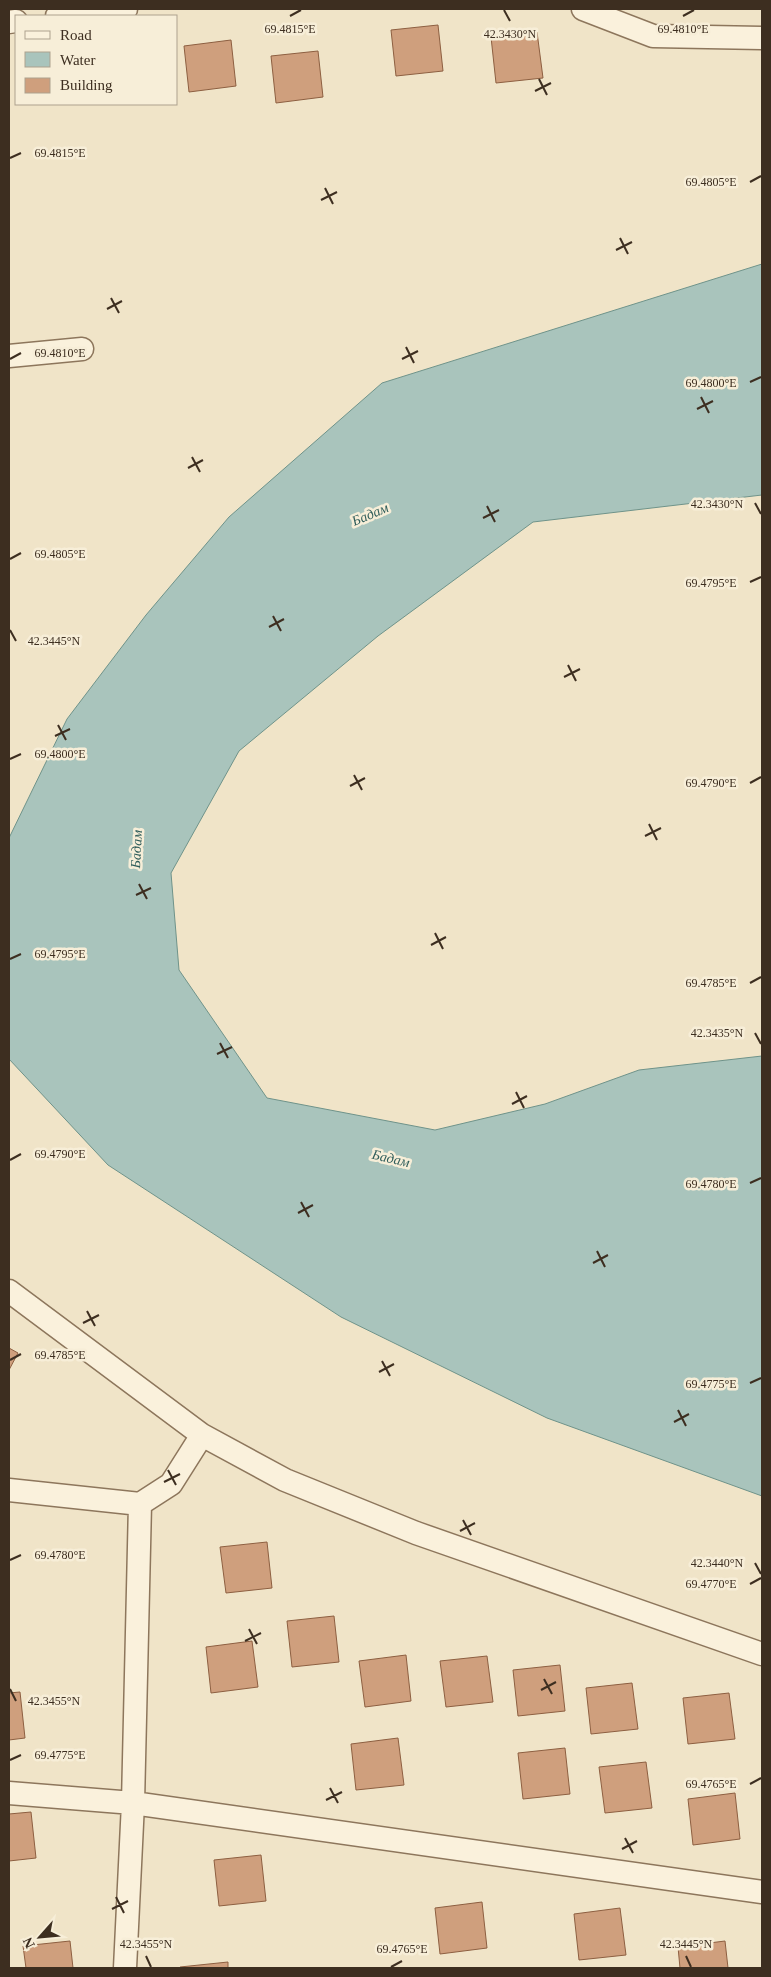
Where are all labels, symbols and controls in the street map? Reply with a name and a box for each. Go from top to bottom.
legend [15,15,178,105]
text: 69.4815°E [264,22,316,36]
text: 69.4810°E [657,22,709,36]
text: Road [60,27,92,43]
text: 42.3430°N [484,27,537,41]
text: Water [60,52,95,68]
text: Building [60,77,113,93]
text: 69.4815°E [34,146,86,160]
text: 69.4805°E [685,175,737,189]
text: 69.4810°E [34,346,86,360]
text: 69.4800°E [685,376,737,390]
text: 42.3430°N [691,497,744,511]
water label: Бадам [349,500,391,529]
text: 69.4805°E [34,547,86,561]
text: 69.4795°E [685,576,737,590]
text: 42.3445°N [28,634,81,648]
text: 69.4800°E [34,747,86,761]
text: 69.4790°E [685,776,737,790]
water label: Бадам [128,829,145,870]
text: 69.4795°E [34,947,86,961]
text: 69.4785°E [685,976,737,990]
text: 42.3435°N [691,1026,744,1040]
text: 69.4790°E [34,1147,86,1161]
water label: Бадам [370,1147,411,1170]
text: 69.4780°E [685,1177,737,1191]
text: 69.4785°E [34,1348,86,1362]
text: 69.4775°E [685,1377,737,1391]
text: 69.4780°E [34,1548,86,1562]
text: 42.3440°N [691,1556,744,1570]
text: 69.4770°E [685,1577,737,1591]
text: 42.3455°N [28,1694,81,1708]
text: 69.4775°E [34,1748,86,1762]
text: 69.4765°E [685,1777,737,1791]
north arrow [15,1912,65,1962]
text: N [20,1935,38,1951]
text: 42.3455°N [120,1937,173,1951]
text: 42.3445°N [660,1937,713,1951]
text: 69.4765°E [376,1942,428,1956]

